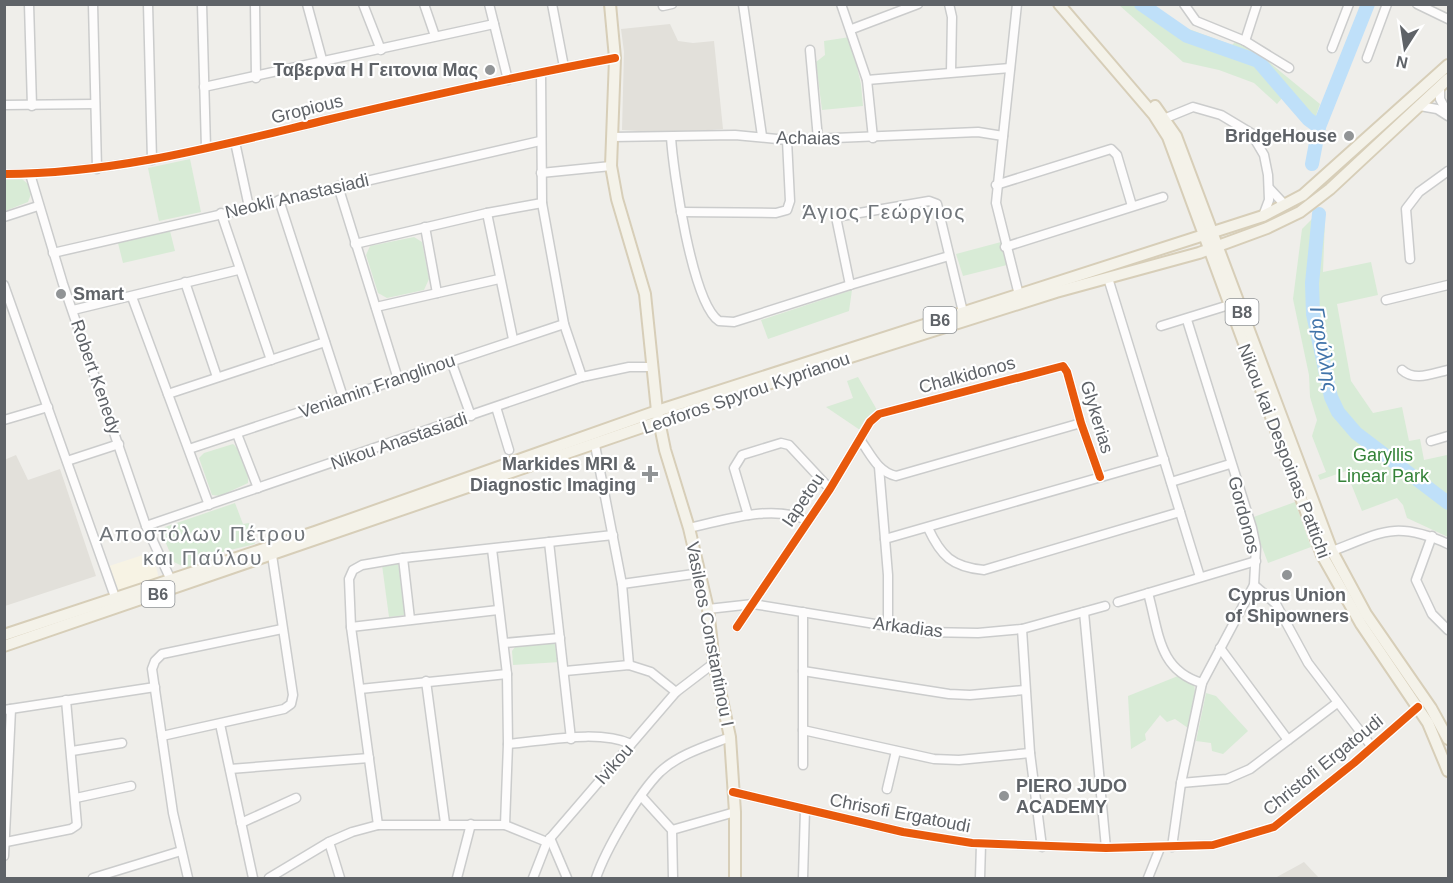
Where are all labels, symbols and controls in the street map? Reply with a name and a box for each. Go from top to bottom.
north arrow [1375,18,1435,78]
text: N [1395,53,1409,72]
place label: Ταβερνα Η Γειτονια Μας [273,60,478,80]
marker: Ταβερνα Η Γειτονια Μας [483,63,497,77]
street label: Gropious [269,90,345,128]
place label: BridgeHouse [1225,126,1337,146]
street label: Achaias [776,127,840,149]
marker: BridgeHouse [1342,129,1356,143]
street label: Neokli Anastasiadi [223,170,371,222]
district label: Άγιος Γεώργιος [802,200,966,223]
place label: Smart [73,284,124,304]
marker: Smart [54,287,68,301]
road number: B8 [1226,299,1258,325]
water label: Γαρύλλης [1306,305,1342,393]
road number: B6 [924,307,956,333]
street label: Robert Kenedy [67,317,125,437]
street label: Nikou kai Despoinas Pattichi [1234,341,1334,561]
street label: Leoforos Spyrou Kyprianou [640,348,852,438]
street label: Veniamin Franglinou [296,350,458,422]
street label: Chalkidonos [917,353,1017,397]
street label: Glykerias [1076,378,1118,456]
street label: Nikou Anastasiadi [328,408,470,474]
park label: Garyllis Linear Park [1337,445,1430,486]
place label: Markides MRI & Diagnostic Imaging [470,454,636,495]
marker: Markides MRI & Diagnostic Imaging [641,465,659,483]
street label: Iapetou [778,470,828,530]
street label: Gordonos [1224,474,1264,556]
district label: Αποστόλων Πέτρου και Παύλου [99,522,307,569]
street label: Vasileos Constantinou I [682,540,738,728]
marker: Cyprus Union of Shipowners [1280,568,1294,582]
road number: B6 [142,581,174,607]
place label: Cyprus Union of Shipowners [1225,585,1349,626]
street label: Arkadias [872,613,944,641]
street label: Christofi Ergatoudi [1259,711,1387,819]
street label: Ivikou [591,740,637,788]
place label: PIERO JUDO ACADEMY [1016,776,1127,817]
marker: PIERO JUDO ACADEMY [997,789,1011,803]
street label: Chrisofi Ergatoudi [828,790,972,836]

